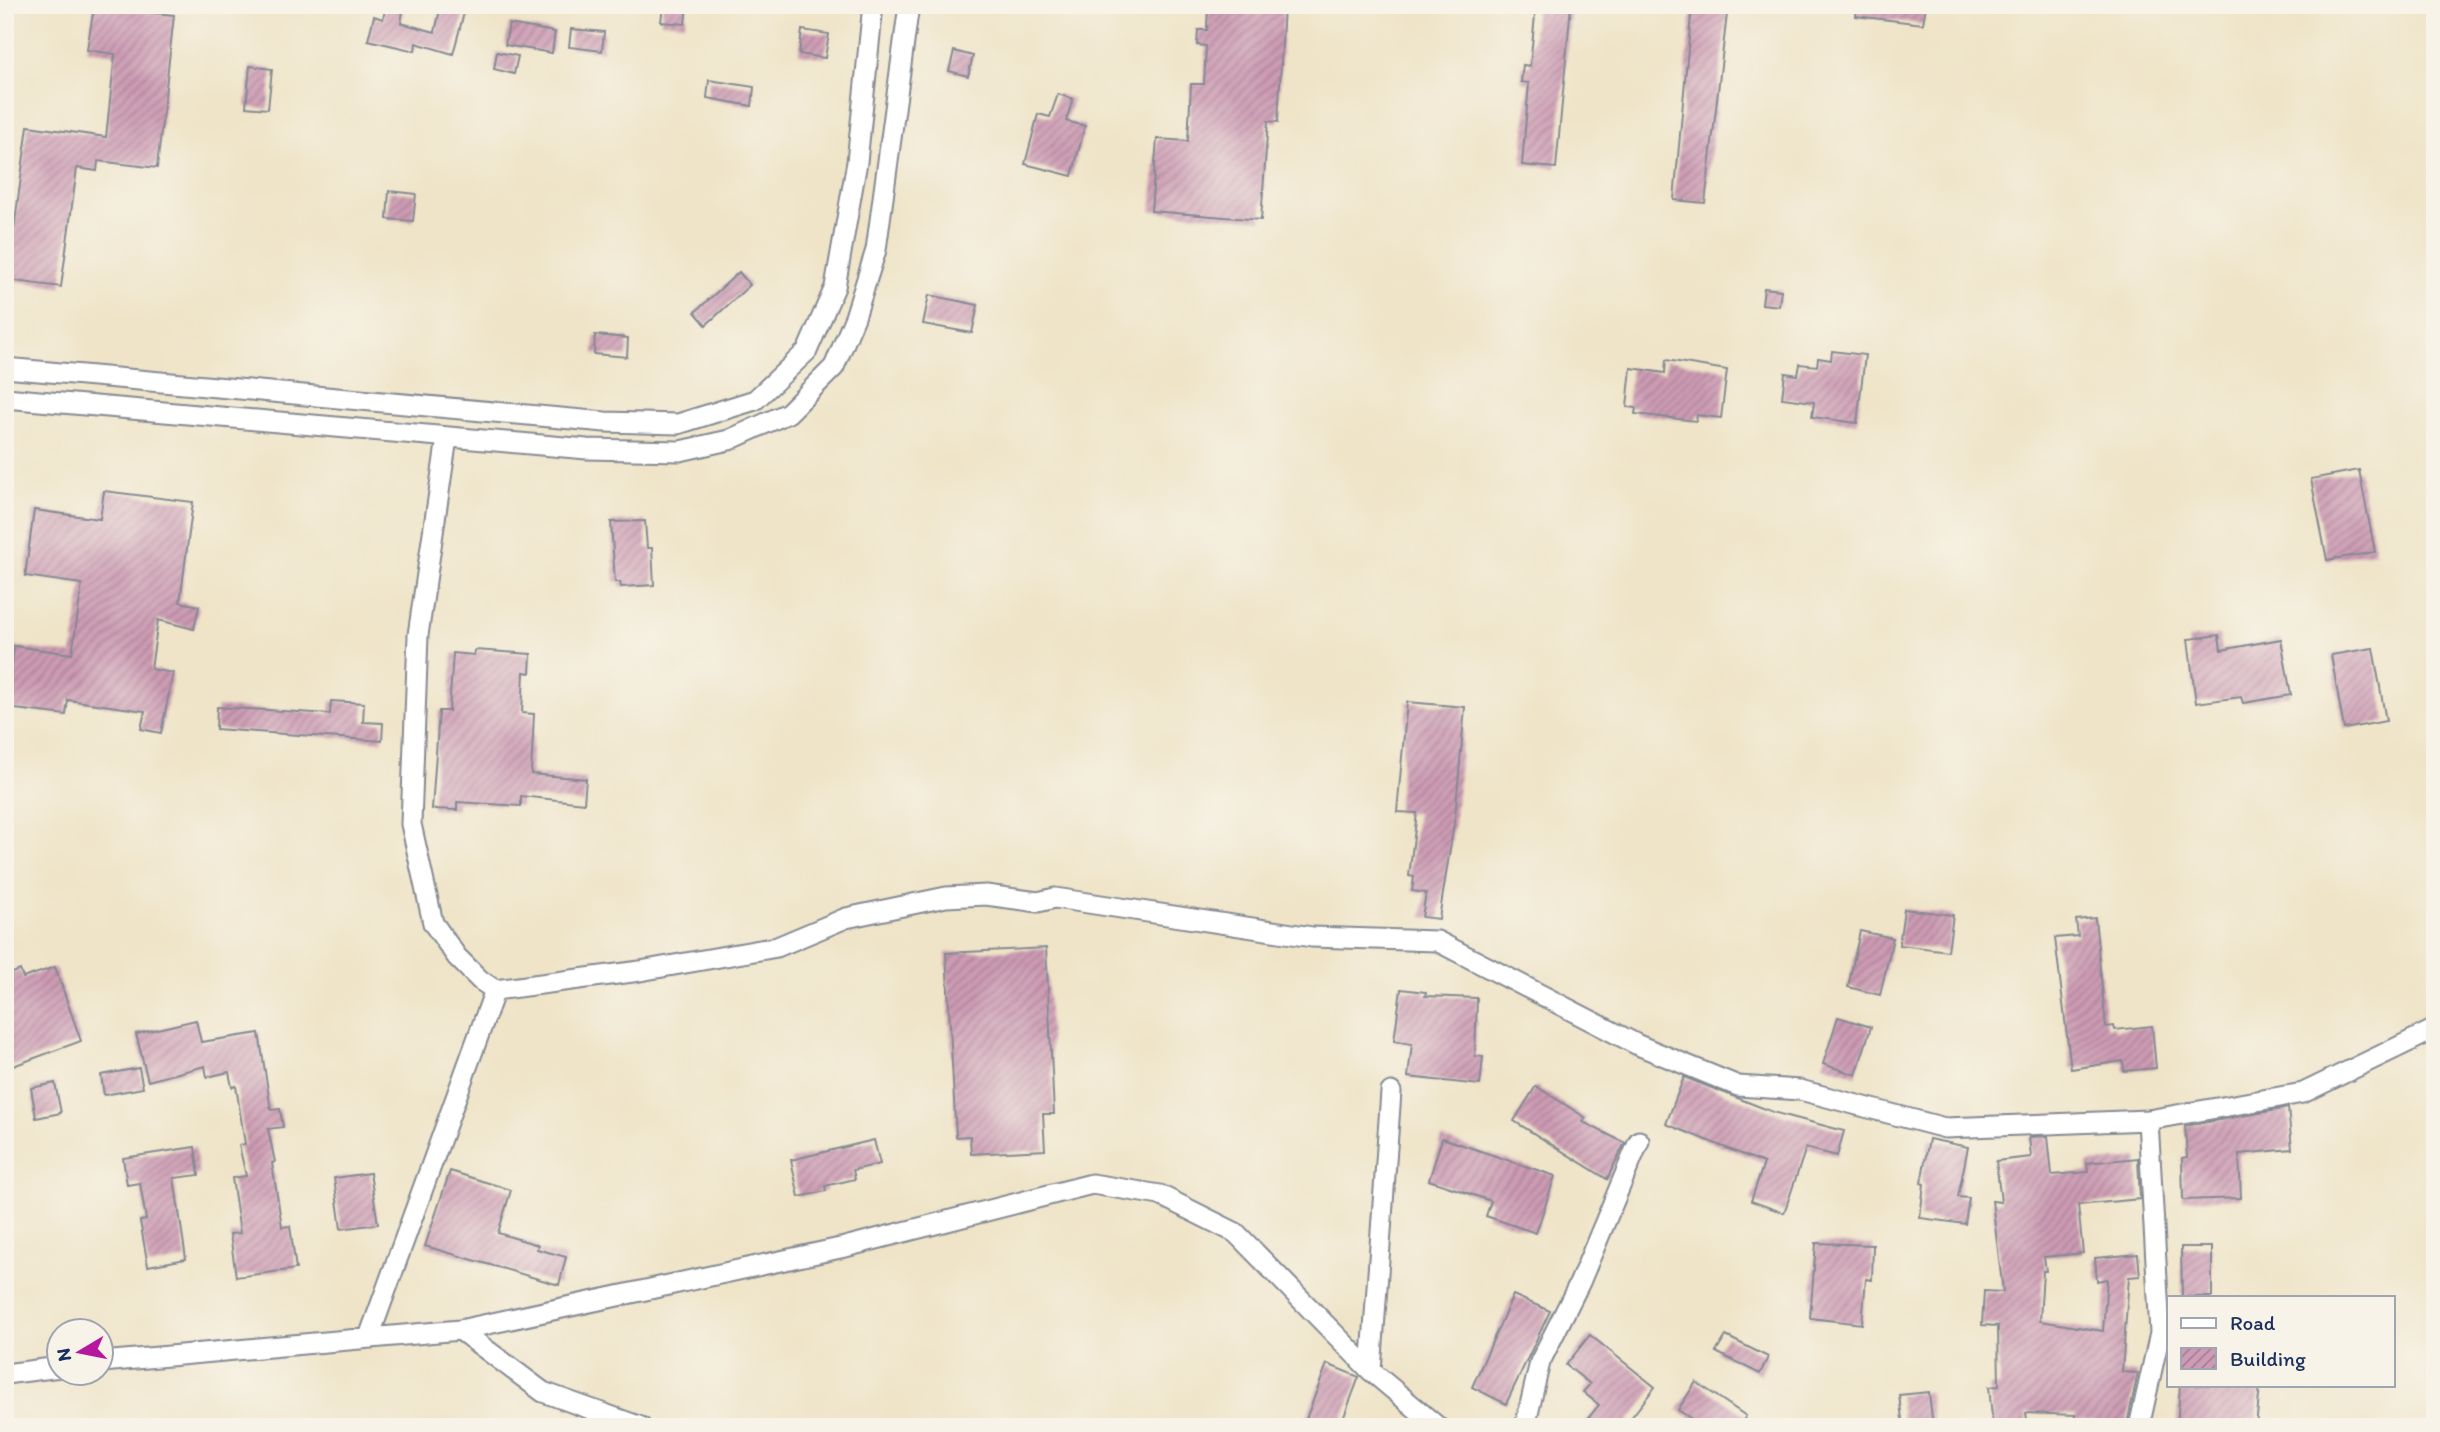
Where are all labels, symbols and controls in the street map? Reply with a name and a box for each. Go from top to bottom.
legend [2167,1296,2394,1386]
text: Road [2230,1310,2276,1335]
north arrow [46,1316,116,1386]
text: Building [2230,1346,2306,1371]
text: N [51,1347,76,1363]

